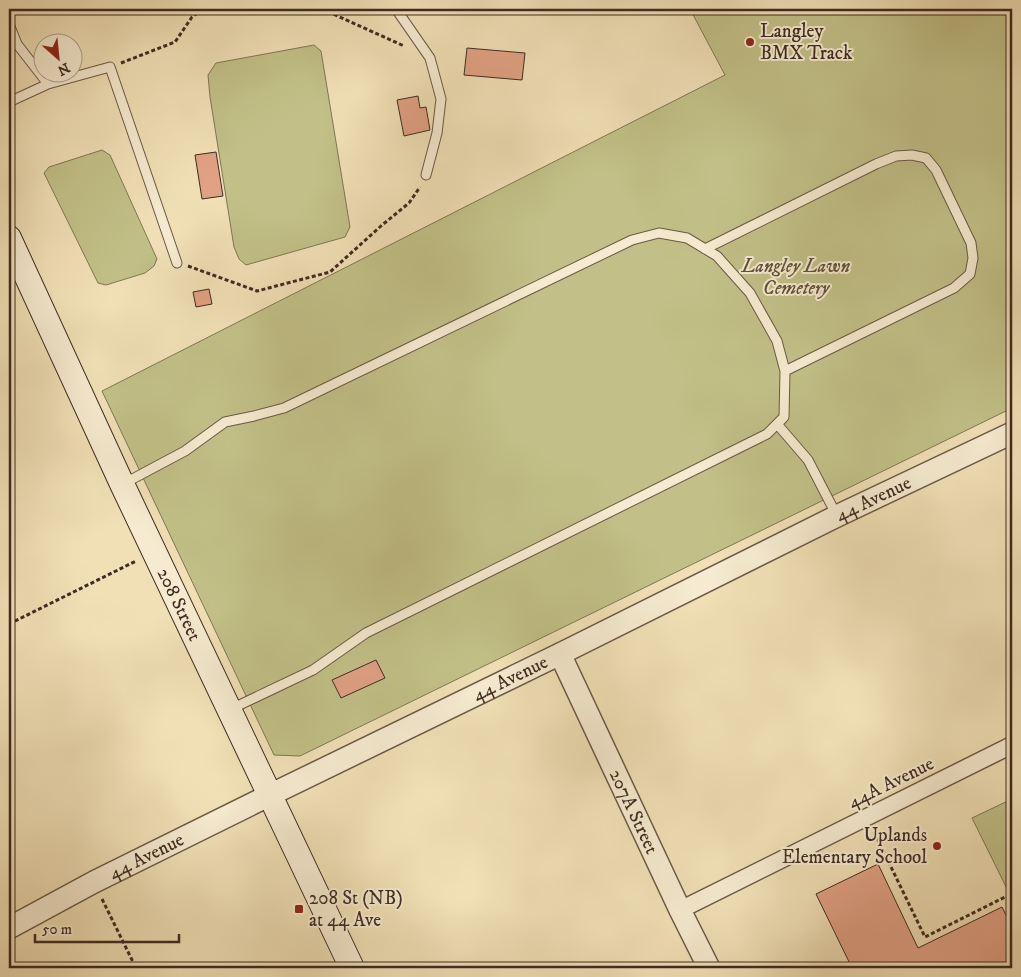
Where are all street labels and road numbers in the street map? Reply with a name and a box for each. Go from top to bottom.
street label: 44 Avenue [832,471,915,527]
street label: 208 Street [152,564,206,645]
street label: 44 Avenue [469,650,552,706]
street label: 44A Avenue [844,752,938,814]
street label: 207A Street [604,766,664,858]
street label: 44 Avenue [105,828,188,884]

